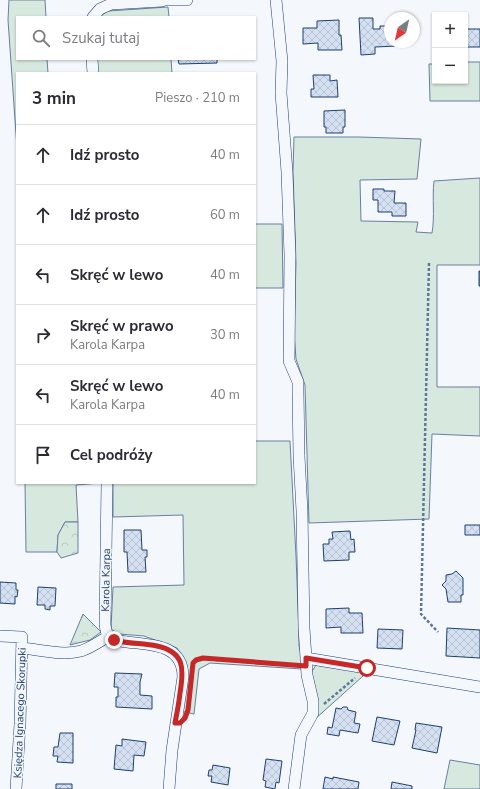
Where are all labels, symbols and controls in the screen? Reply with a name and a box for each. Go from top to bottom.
north arrow [384,12,420,48]
map controls [432,12,468,84]
button: + [432,12,468,48]
search box [16,16,256,60]
icon: search [30,27,52,49]
text: Szukaj tutaj [62,28,140,48]
button: − [432,48,468,84]
text: 3 min [32,87,76,110]
text: Pieszo · 210 m [155,89,240,107]
icon: ahead [32,144,54,166]
text: Idź prosto [70,145,139,165]
text: 40 m [210,146,240,164]
icon: ahead [32,204,54,226]
text: Idź prosto [70,205,139,225]
text: 60 m [210,206,240,224]
icon: left [32,264,54,286]
text: Skręć w lewo [70,265,163,285]
text: 40 m [210,266,240,284]
text: Skręć w prawo [70,316,174,336]
icon: right [32,324,54,346]
text: 30 m [210,326,240,344]
text: Karola Karpa [70,336,145,354]
text: Skręć w lewo [70,376,163,396]
icon: left [32,384,54,406]
text: 40 m [210,386,240,404]
text: Karola Karpa [70,396,145,414]
icon: arrive [32,444,54,466]
text: Cel podróży [70,445,152,465]
street label: Karola Karpa [98,548,114,612]
route end [105,631,123,649]
street label: Księdza Ignacego Skorupki [10,647,30,779]
route start [358,659,376,677]

